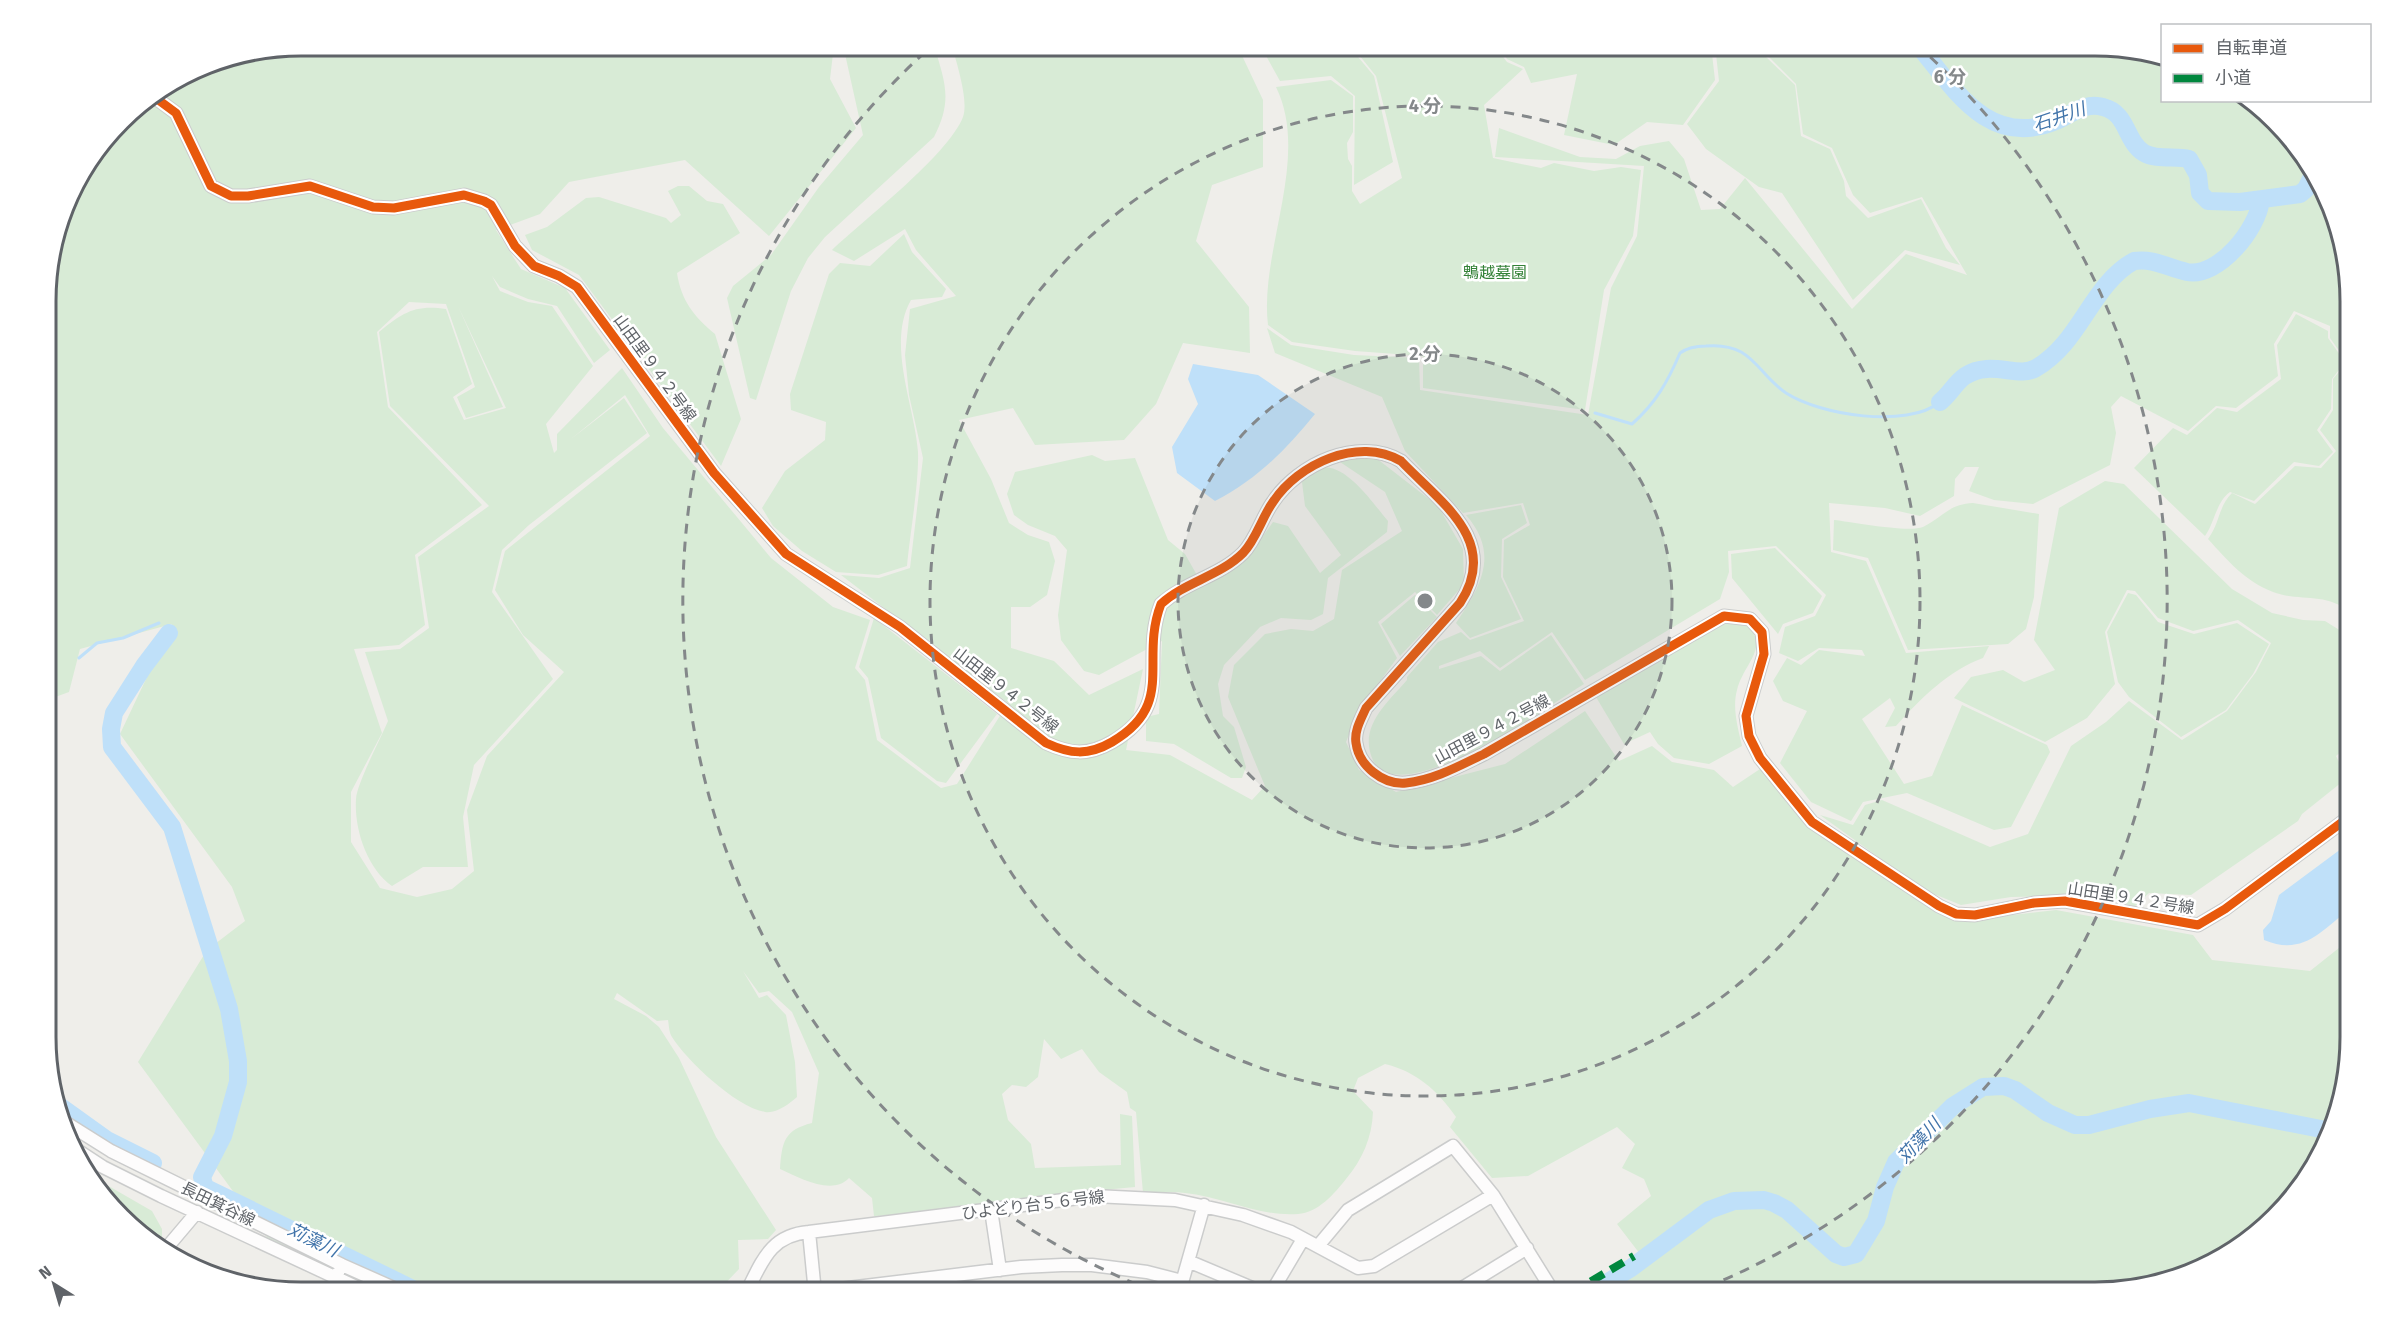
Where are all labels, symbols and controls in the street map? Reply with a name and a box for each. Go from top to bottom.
legend [2161,24,2371,102]
text: 自転車道 [2215,37,2287,59]
text: 6 分 [1934,66,1966,88]
text: 小道 [2215,67,2251,89]
text: 4 分 [1409,95,1441,117]
water label: 石井川 [2030,97,2090,136]
park label: 鵯越墓園 [1463,263,1527,282]
street label: 山田里９４２号線 [610,311,700,425]
text: 2 分 [1409,343,1441,365]
centre of rings [1415,591,1435,611]
street label: 山田里９４２号線 [950,643,1062,737]
street label: 山田里９４２号線 [1431,691,1553,767]
street label: 山田里９４２号線 [2066,879,2196,917]
water label: 苅藻川 [1893,1112,1947,1168]
street label: 長田箕谷線 [178,1178,258,1230]
street label: ひよどり台５６号線 [960,1187,1106,1223]
water label: 苅藻川 [284,1218,344,1263]
north arrow [24,1254,84,1314]
text: N [35,1262,55,1283]

